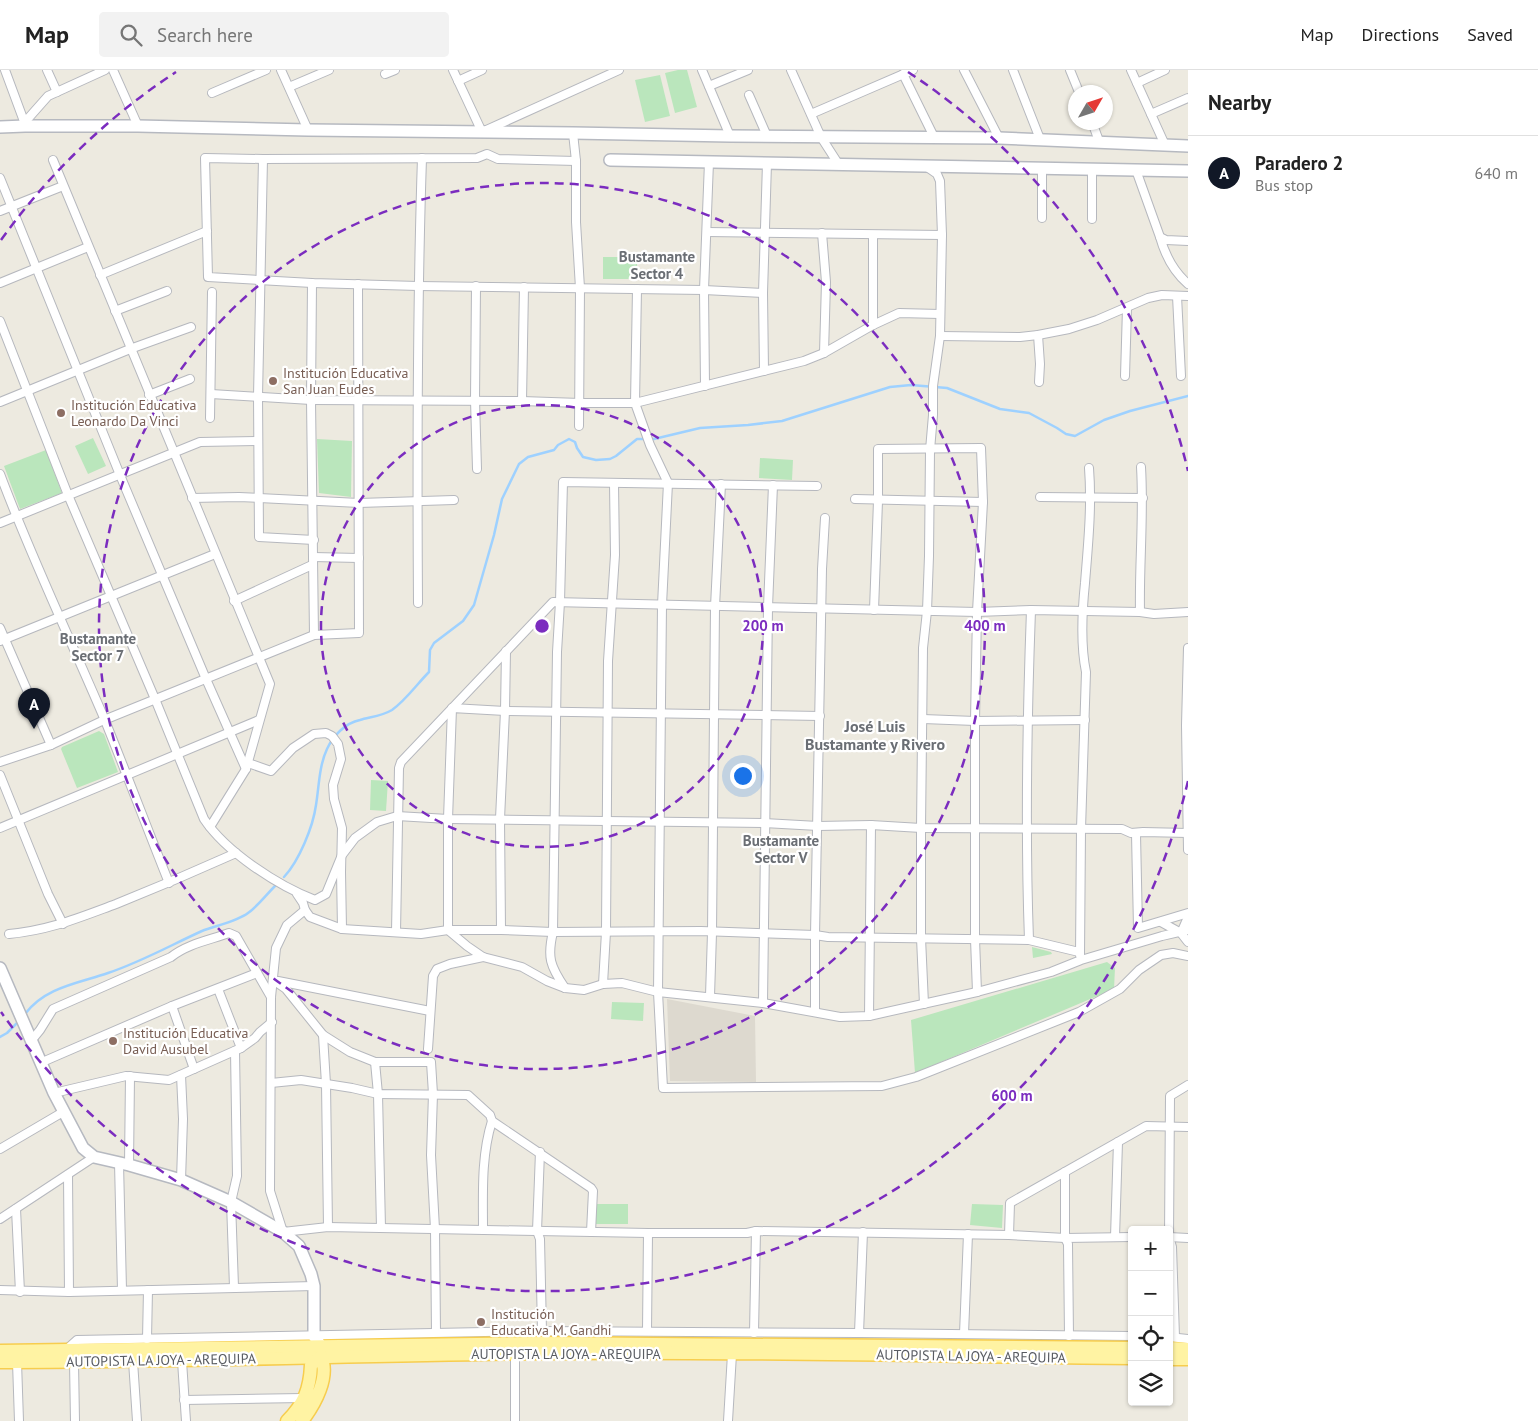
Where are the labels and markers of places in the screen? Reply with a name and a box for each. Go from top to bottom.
place label: Institución Educativa San Juan Eudes [283,364,408,398]
marker: Institución Educativa San Juan Eudes [267,375,279,387]
place label: Institución Educativa Leonardo Da Vinci [71,396,196,430]
marker: Institución Educativa Leonardo Da Vinci [55,407,67,419]
centre of rings [533,617,551,635]
pin: A [18,688,50,729]
place label: Institución Educativa David Ausubel [123,1024,248,1058]
marker: Institución Educativa David Ausubel [107,1035,119,1047]
place label: Institución Educativa M. Gandhi [491,1305,612,1339]
marker: Institución Educativa M. Gandhi [475,1316,487,1328]

